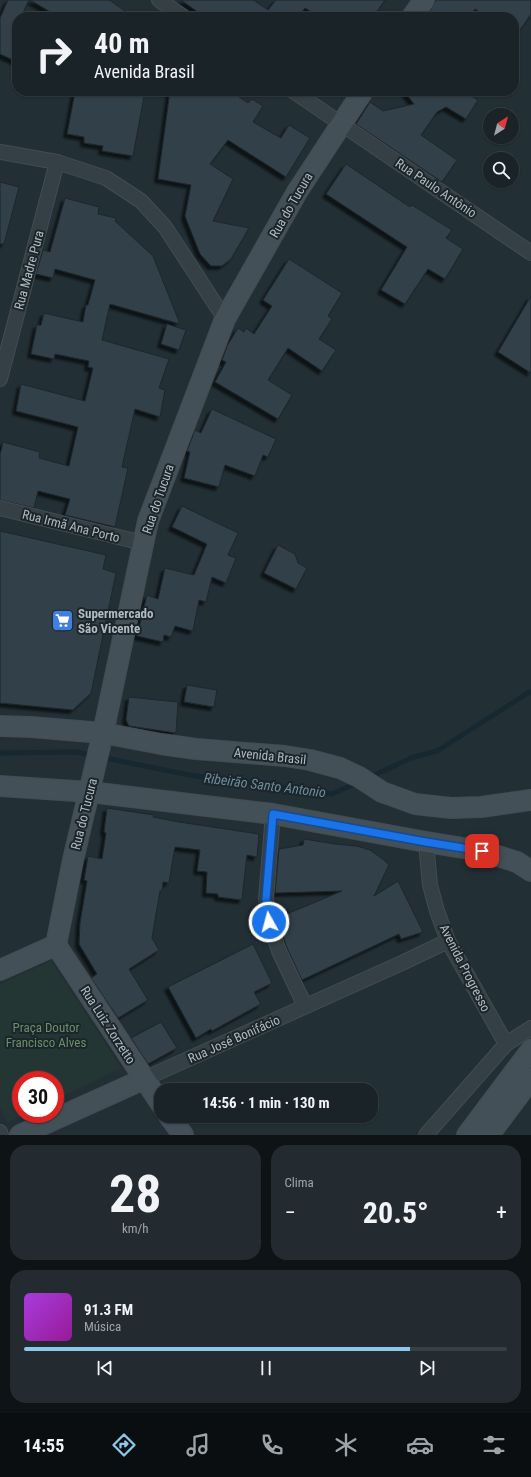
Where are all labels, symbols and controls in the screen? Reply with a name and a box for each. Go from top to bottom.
text: 40 m [94,27,150,60]
icon: right [28,28,80,80]
text: Avenida Brasil [94,61,195,82]
north arrow [483,108,519,144]
map controls [483,108,519,188]
button: search [483,152,519,188]
street label: Rua Paulo Antônio [393,155,479,221]
street label: Rua do Tucura [266,170,316,240]
street label: Rua Madre Pura [11,229,47,311]
street label: Rua do Tucura [139,462,177,536]
street label: Rua Irmã Ana Porto [21,507,121,545]
place label: Supermercado São Vicente [78,606,154,636]
supermarket icon: Supermercado São Vicente [49,607,75,633]
street label: Avenida Brasil [233,745,307,767]
water label: Ribeirão Santo Antonio [203,770,327,800]
street label: Rua do Tucura [68,777,100,851]
pin [465,834,499,868]
icon: arrive [471,840,493,862]
position arrow [248,901,290,943]
street label: Avenida Progresso [437,922,493,1014]
street label: Rua Luiz Zorzetto [77,984,139,1066]
street label: Rua José Bonifácio [186,1012,282,1066]
park label: Praça Doutor Francisco Alves [6,1020,86,1050]
speed limit sign: 30 [12,1071,64,1123]
text: 14:56 · 1 min · 130 m [202,1094,330,1112]
text: 28 [109,1164,162,1225]
text: Clima [285,1175,314,1190]
text: 20.5° [363,1195,429,1230]
text: − [285,1200,296,1225]
text: + [496,1200,507,1225]
text: km/h [122,1221,149,1236]
text: 91.3 FM [84,1301,133,1319]
text: Música [84,1319,121,1334]
icon: previous [94,1357,116,1379]
icon: pause [255,1357,277,1379]
icon: next [416,1357,438,1379]
icon: directions [110,1431,138,1459]
icon: music [184,1431,212,1459]
icon: phone [258,1431,286,1459]
icon: climate [332,1431,360,1459]
icon: car [406,1431,434,1459]
icon: filters [480,1431,508,1459]
text: 14:55 [23,1435,64,1456]

